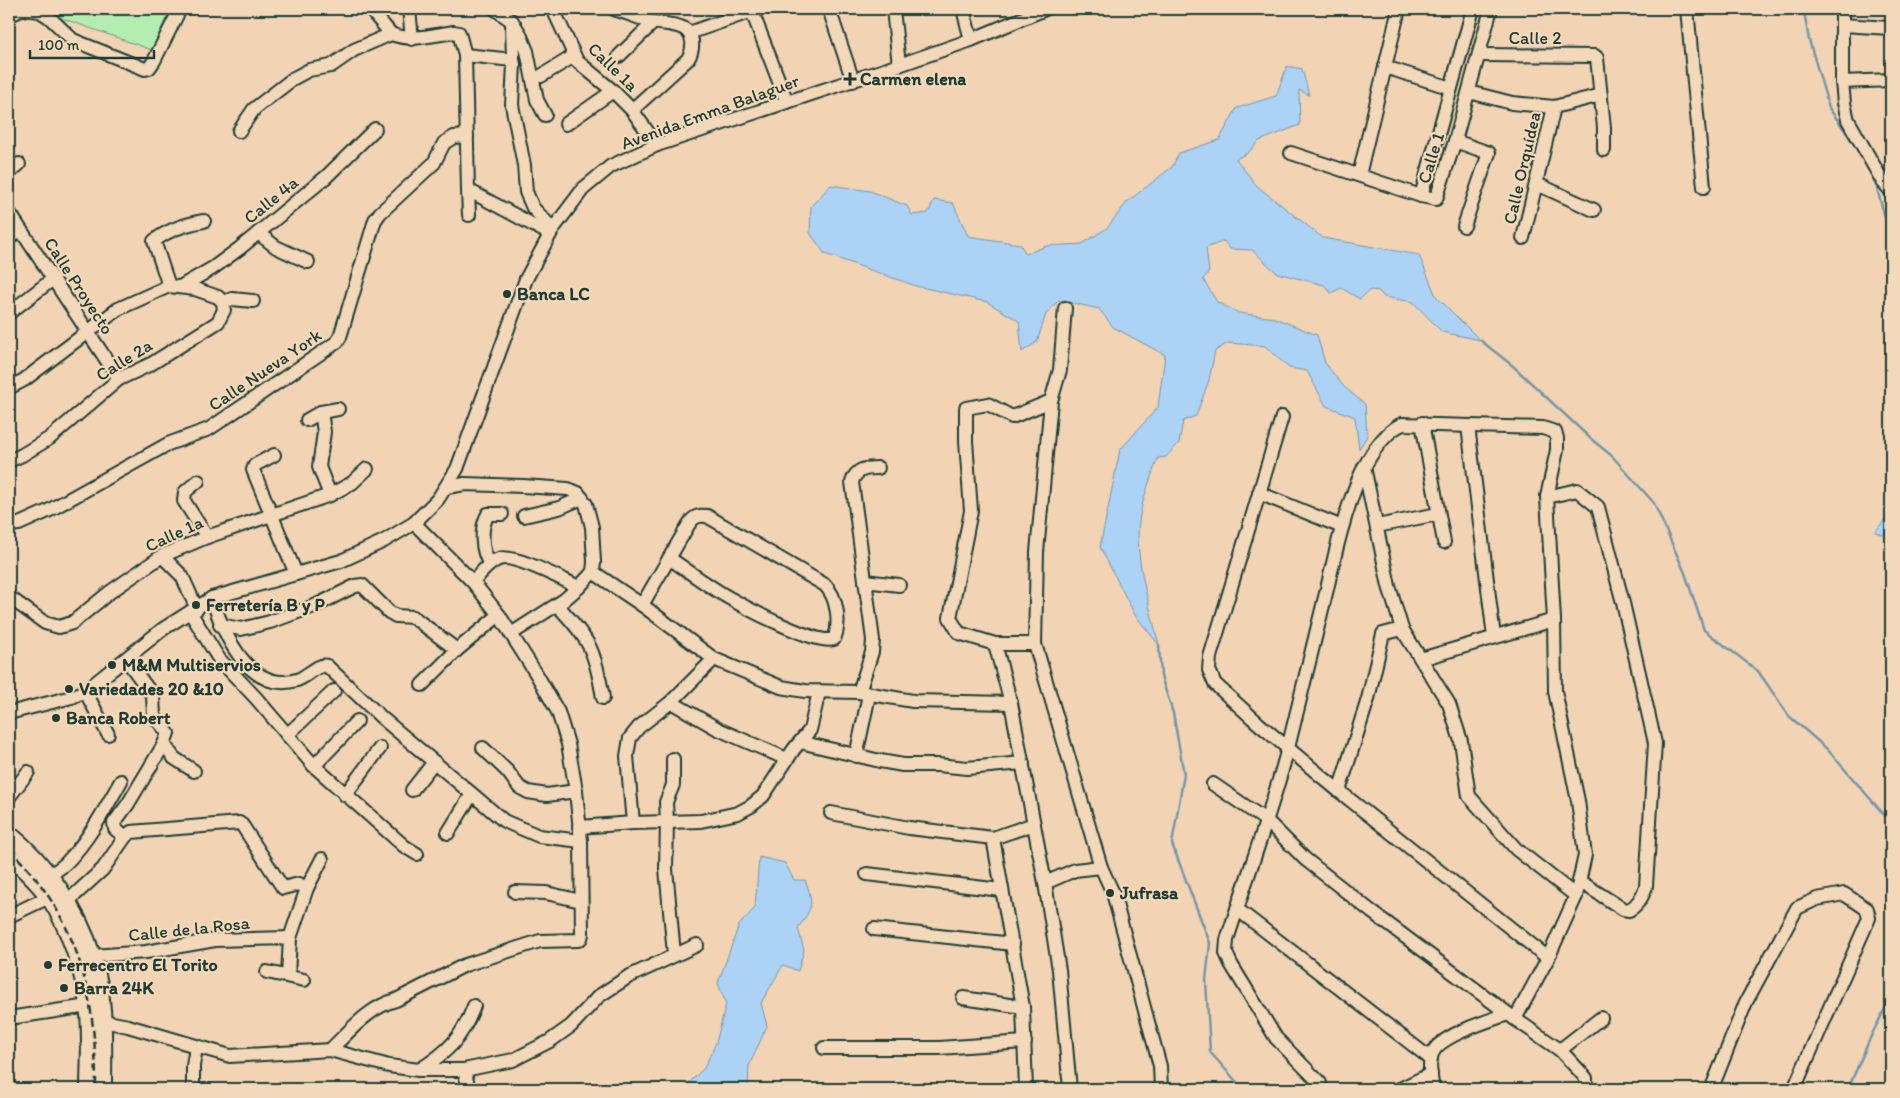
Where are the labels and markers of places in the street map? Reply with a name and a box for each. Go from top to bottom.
place label: Carmen elena [860,68,966,90]
marker: Carmen elena [844,73,856,85]
place label: Banca LC [517,283,590,305]
marker: Banca LC [501,288,513,300]
place label: Ferretería B y P [206,594,326,616]
marker: Ferretería B y P [190,599,202,611]
place label: M&M Multiservios [122,654,261,676]
marker: M&M Multiservios [106,659,118,671]
place label: Variedades 20 &10 [79,678,224,700]
marker: Variedades 20 &10 [63,683,75,695]
place label: Banca Robert [66,707,171,729]
marker: Banca Robert [50,712,62,724]
place label: Jufrasa [1119,882,1179,904]
marker: Jufrasa [1104,887,1116,899]
place label: Ferrecentro El Torito [58,954,218,976]
marker: Ferrecentro El Torito [42,959,54,971]
place label: Barra 24K [74,977,154,999]
marker: Barra 24K [58,982,70,994]

